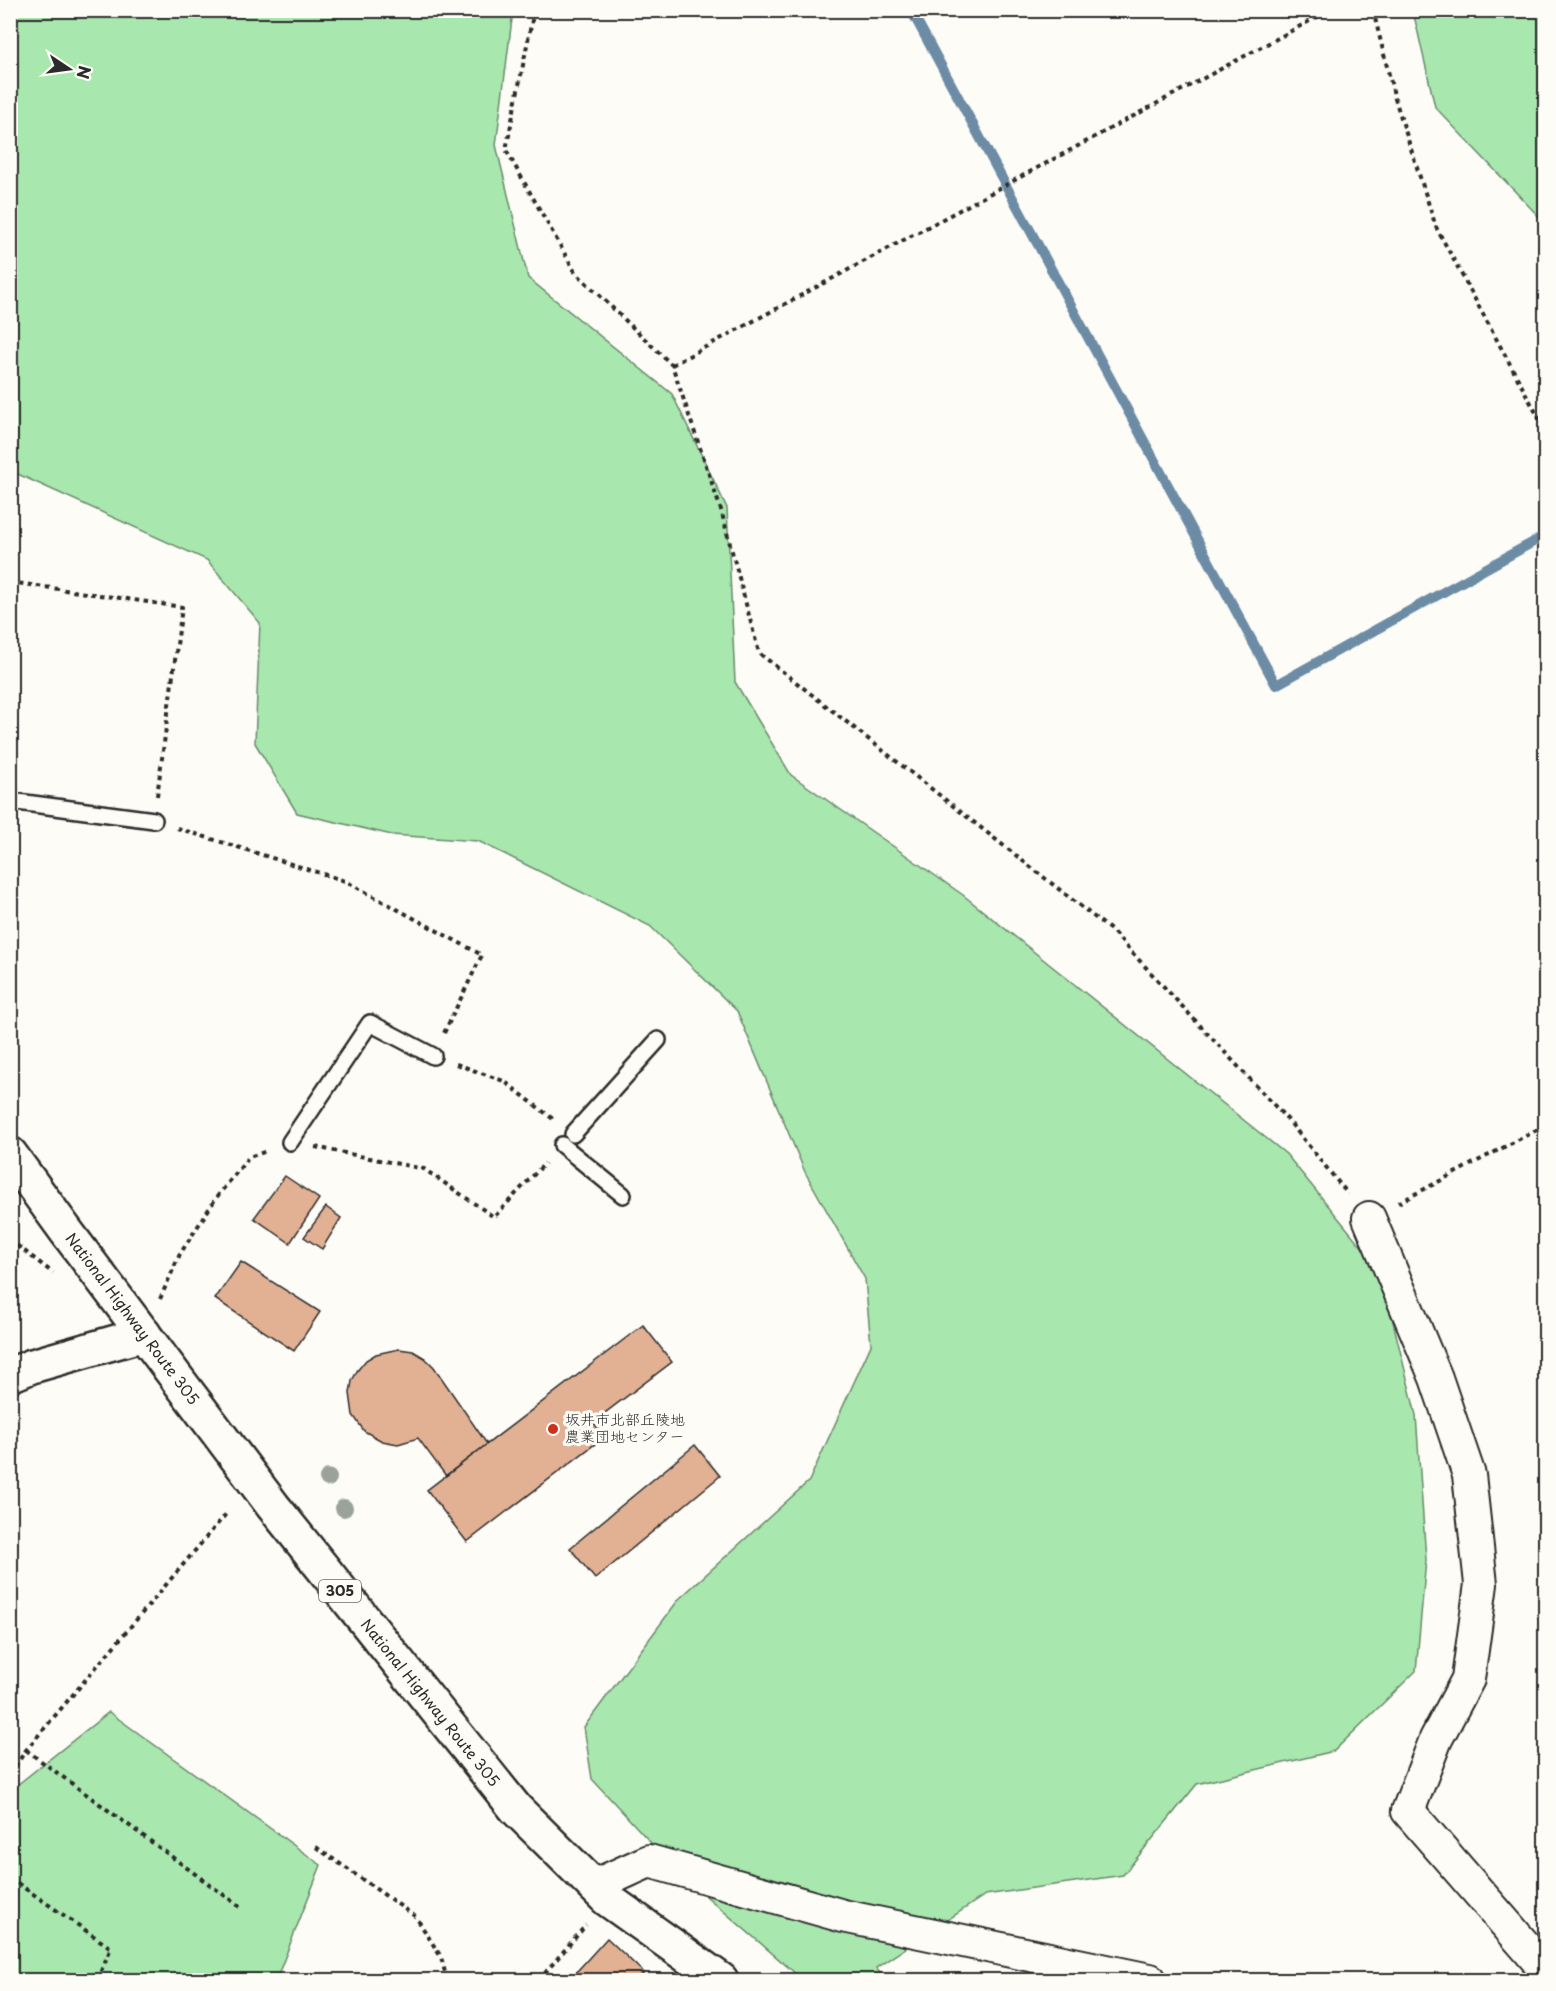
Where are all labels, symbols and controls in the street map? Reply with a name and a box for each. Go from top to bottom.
north arrow [39,39,99,99]
text: N [71,64,98,81]
street label: National Highway Route 305 [61,1227,206,1409]
place label: 坂井市北部丘陵地 農業団地センター [565,1407,685,1447]
marker: 坂井市北部丘陵地 農業団地センター [546,1422,560,1436]
road number: 305 [319,1580,361,1602]
street label: National Highway Route 305 [356,1613,506,1791]

